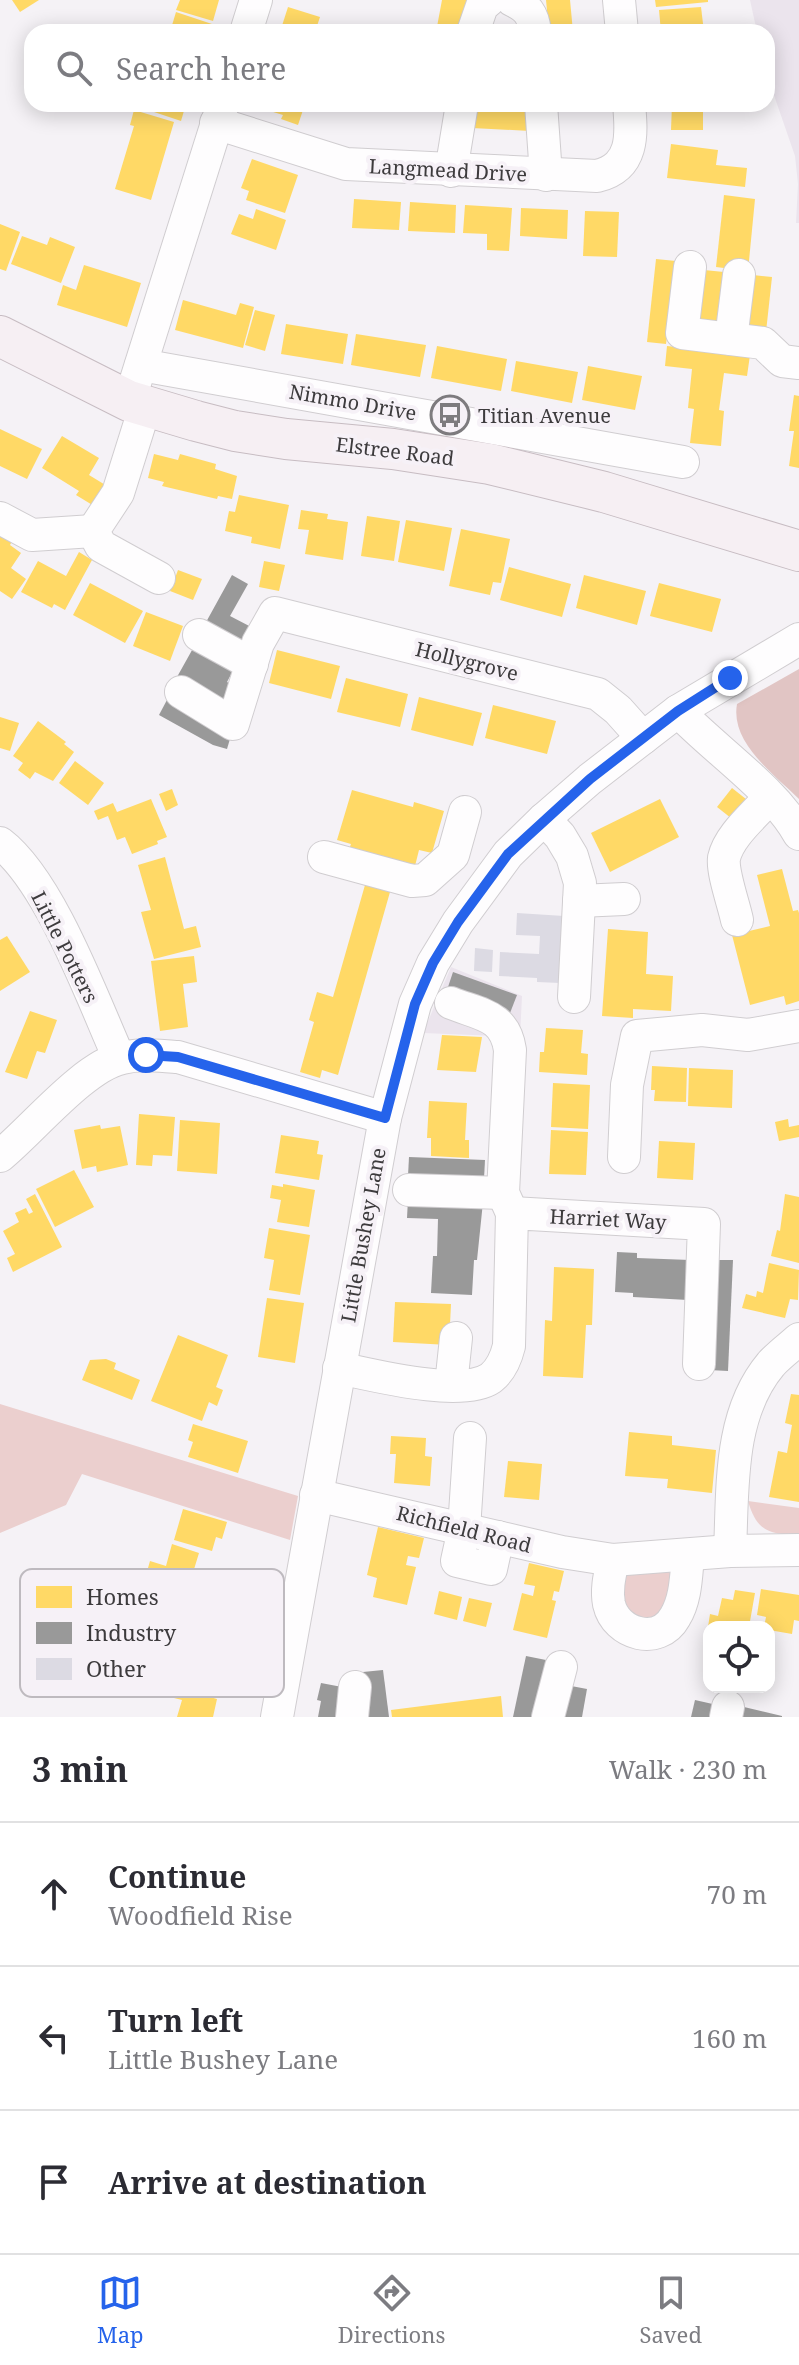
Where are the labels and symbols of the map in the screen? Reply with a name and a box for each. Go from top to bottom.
street label: Langmead Drive [368,152,528,188]
street label: Nimmo Drive [287,378,419,426]
bus stop icon: Titian Avenue [429,394,471,436]
place label: Titian Avenue [478,402,611,429]
street label: Elstree Road [334,430,456,472]
street label: Hollygrove [413,635,521,687]
route end [712,660,748,696]
street label: Little Potters [25,887,105,1007]
route start [128,1037,164,1073]
street label: Little Bushey Lane [334,1145,392,1325]
street label: Harriet Way [549,1202,668,1236]
street label: Richfield Road [394,1499,534,1559]
legend [20,1569,284,1697]
text: Homes [86,1581,159,1611]
text: Industry [86,1617,177,1647]
text: Other [86,1653,147,1683]

